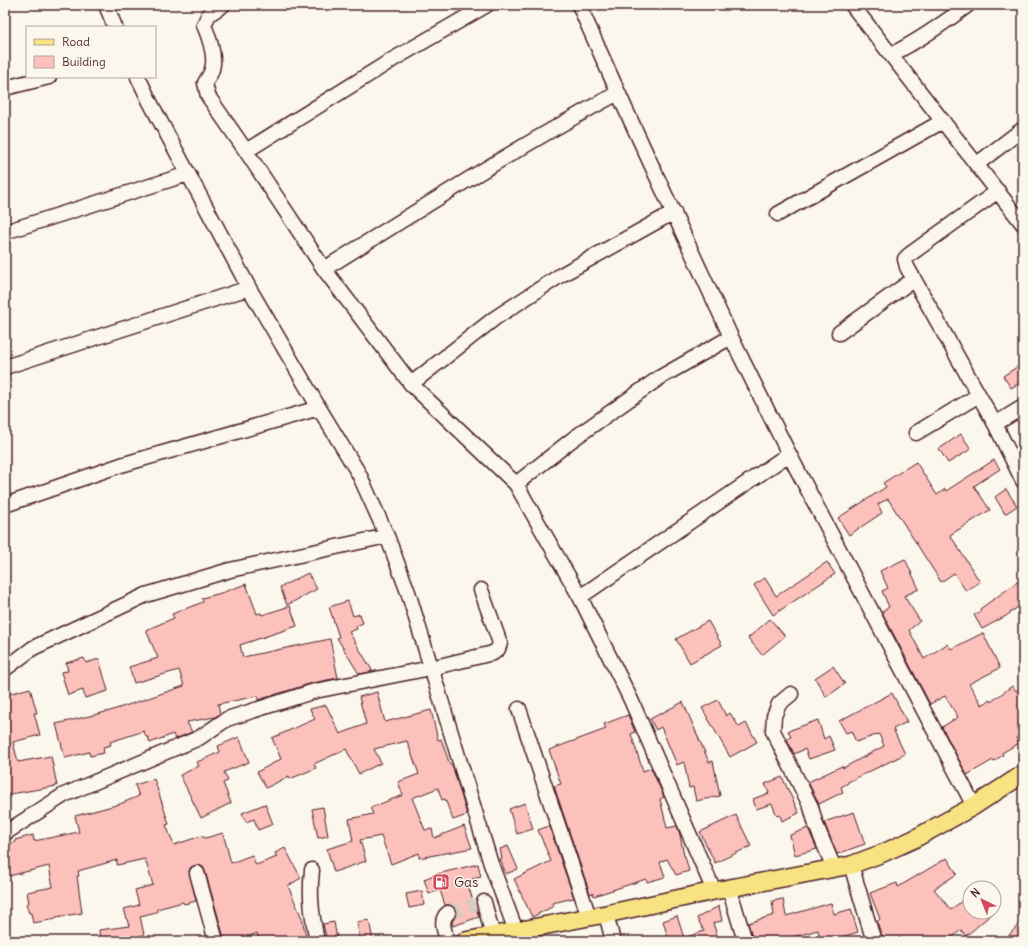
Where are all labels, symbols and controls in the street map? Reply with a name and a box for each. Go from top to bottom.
legend [26,26,156,78]
text: Road [62,34,90,49]
text: Building [62,54,106,69]
fuel station icon: Gas [431,872,451,892]
place label: Gas [454,873,478,891]
north arrow [962,880,1002,920]
text: N [968,885,983,900]

